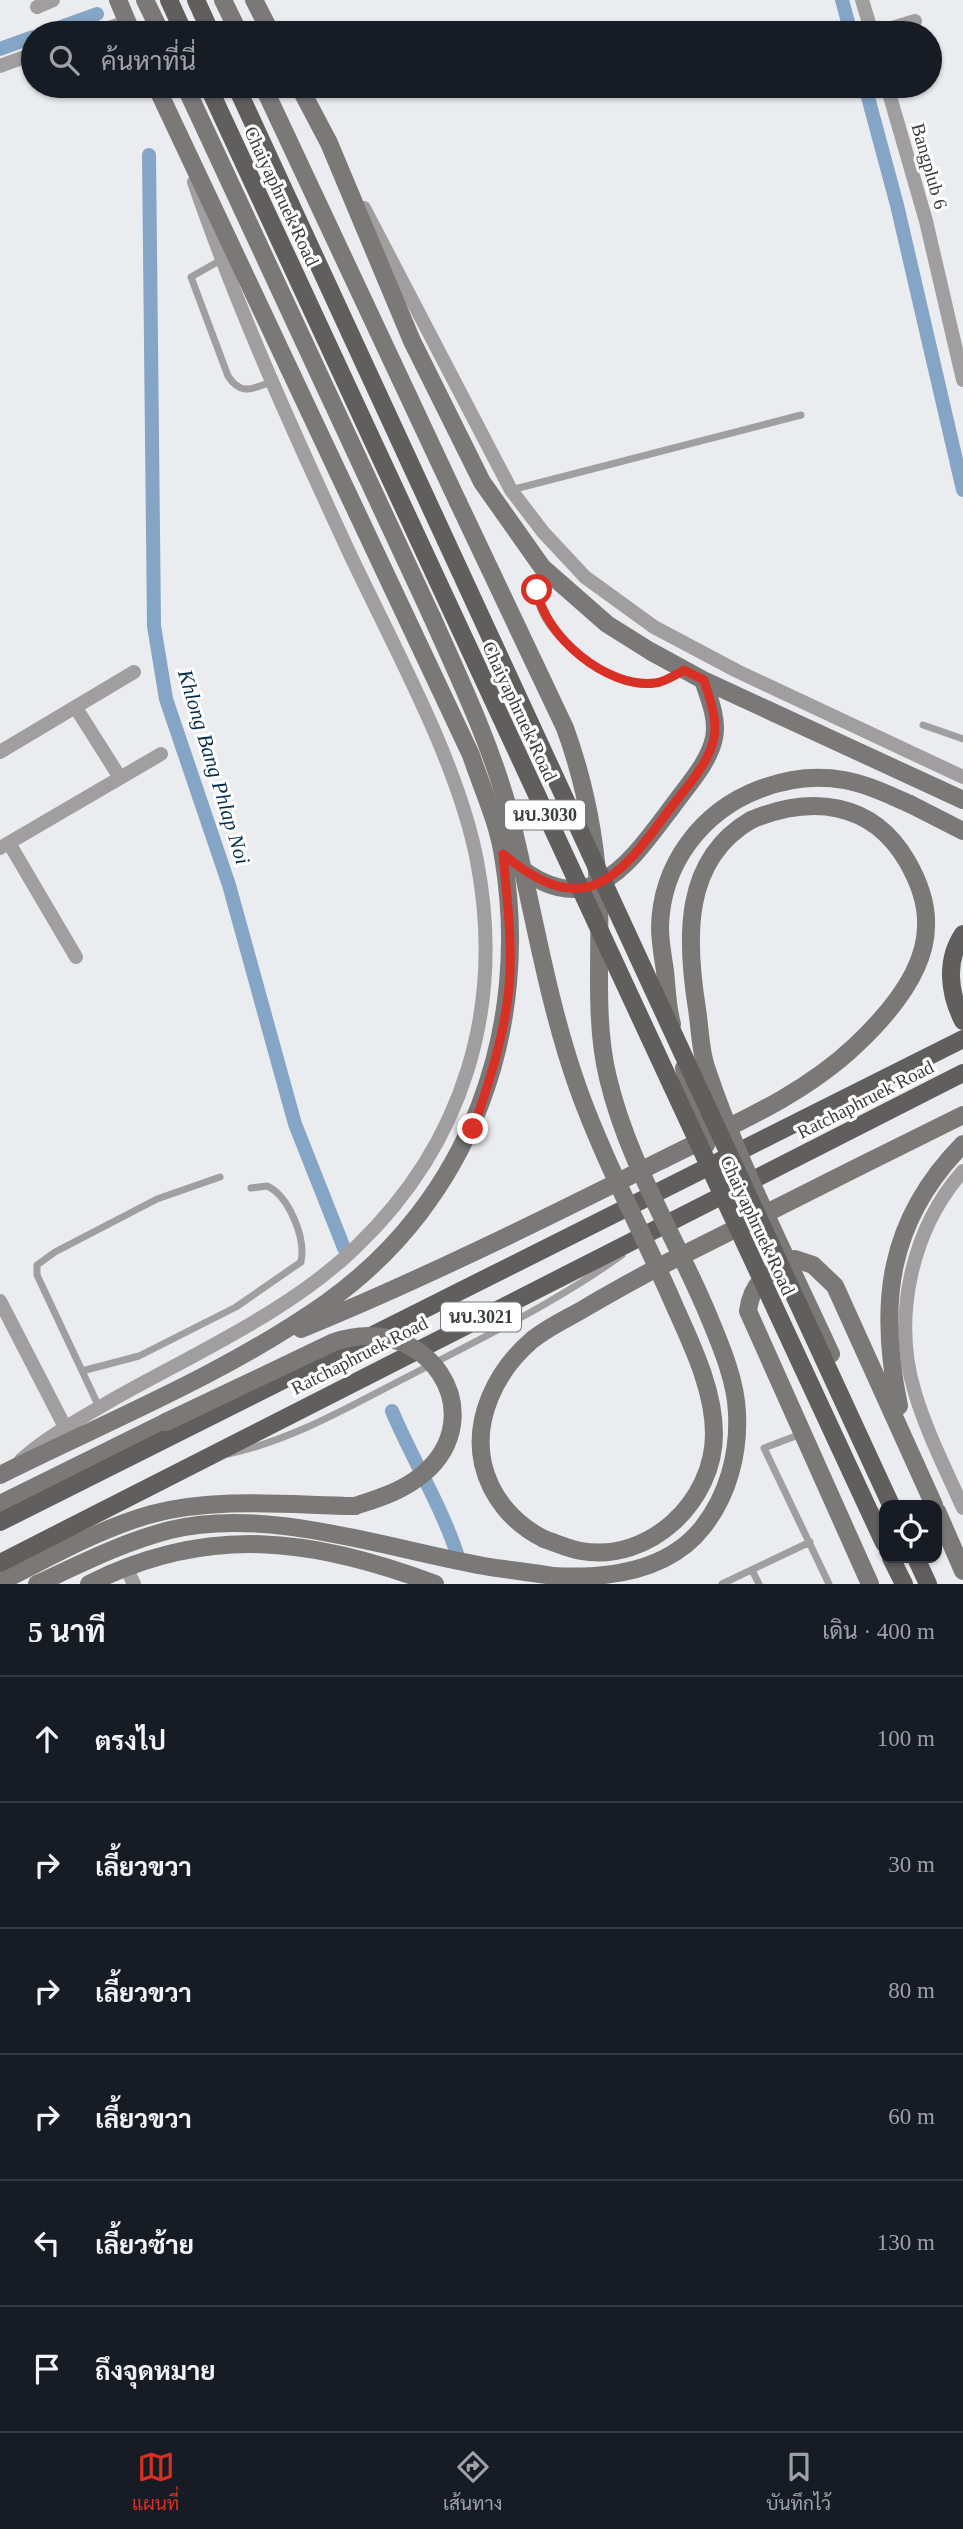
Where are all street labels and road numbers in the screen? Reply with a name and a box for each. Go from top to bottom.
street label: Bangplub 6 [907,121,952,211]
street label: Chaiyaphruek Road [240,123,323,270]
street label: Chaiyaphruek Road [478,638,561,785]
road number: นบ.3030 [505,800,585,830]
street label: Ratchaphruek Road [793,1056,937,1143]
street label: Chaiyaphruek Road [716,1152,799,1299]
road number: นบ.3021 [441,1302,521,1332]
street label: Ratchaphruek Road [287,1312,431,1399]

